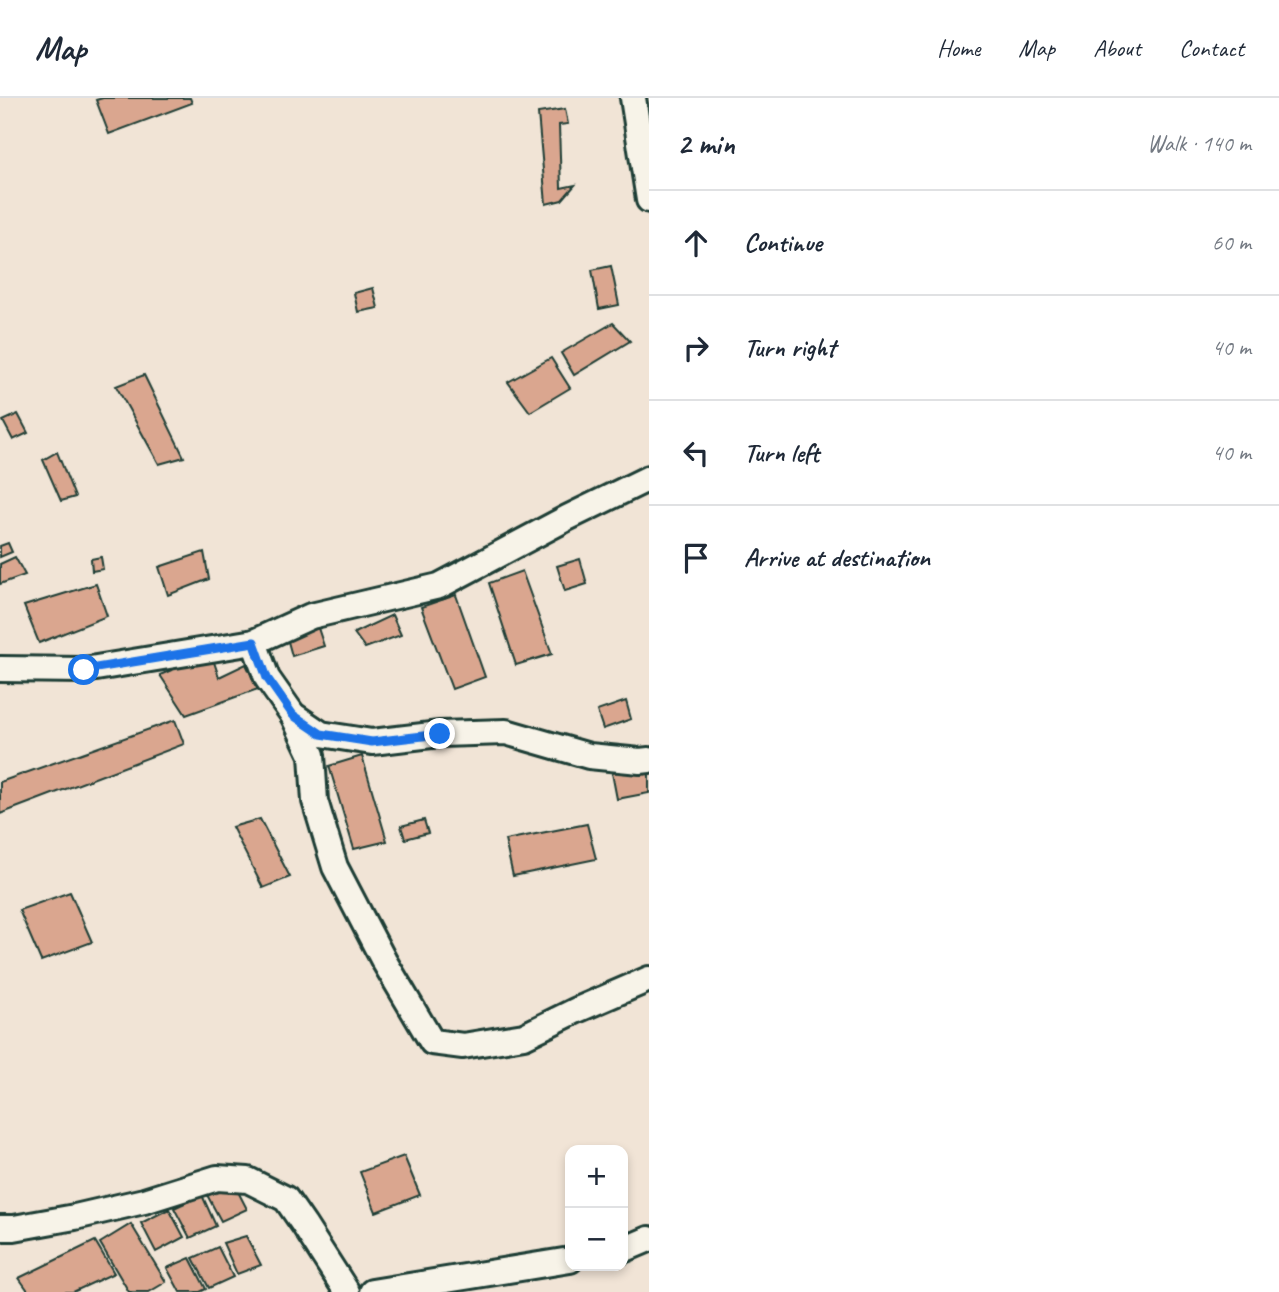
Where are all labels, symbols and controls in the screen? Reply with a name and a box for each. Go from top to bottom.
text: Map [35,27,86,69]
text: Home [937,33,980,63]
text: Map [1018,33,1055,63]
text: About [1093,33,1141,63]
text: Contact [1179,33,1244,63]
text: 2 min [677,125,734,163]
text: Walk · 140 m [1147,129,1251,158]
icon: ahead [677,224,715,262]
text: Continue [744,226,822,259]
text: 60 m [1212,228,1251,257]
icon: right [677,329,715,367]
text: Turn right [744,331,835,364]
text: 40 m [1212,333,1251,362]
icon: left [677,434,715,472]
text: Turn left [744,436,819,469]
text: 40 m [1212,438,1251,467]
icon: arrive [677,539,715,577]
text: Arrive at destination [744,541,930,574]
route start [68,654,99,685]
route end [424,718,455,749]
map controls [565,1145,628,1271]
button: + [565,1145,628,1208]
button: − [565,1208,628,1271]

